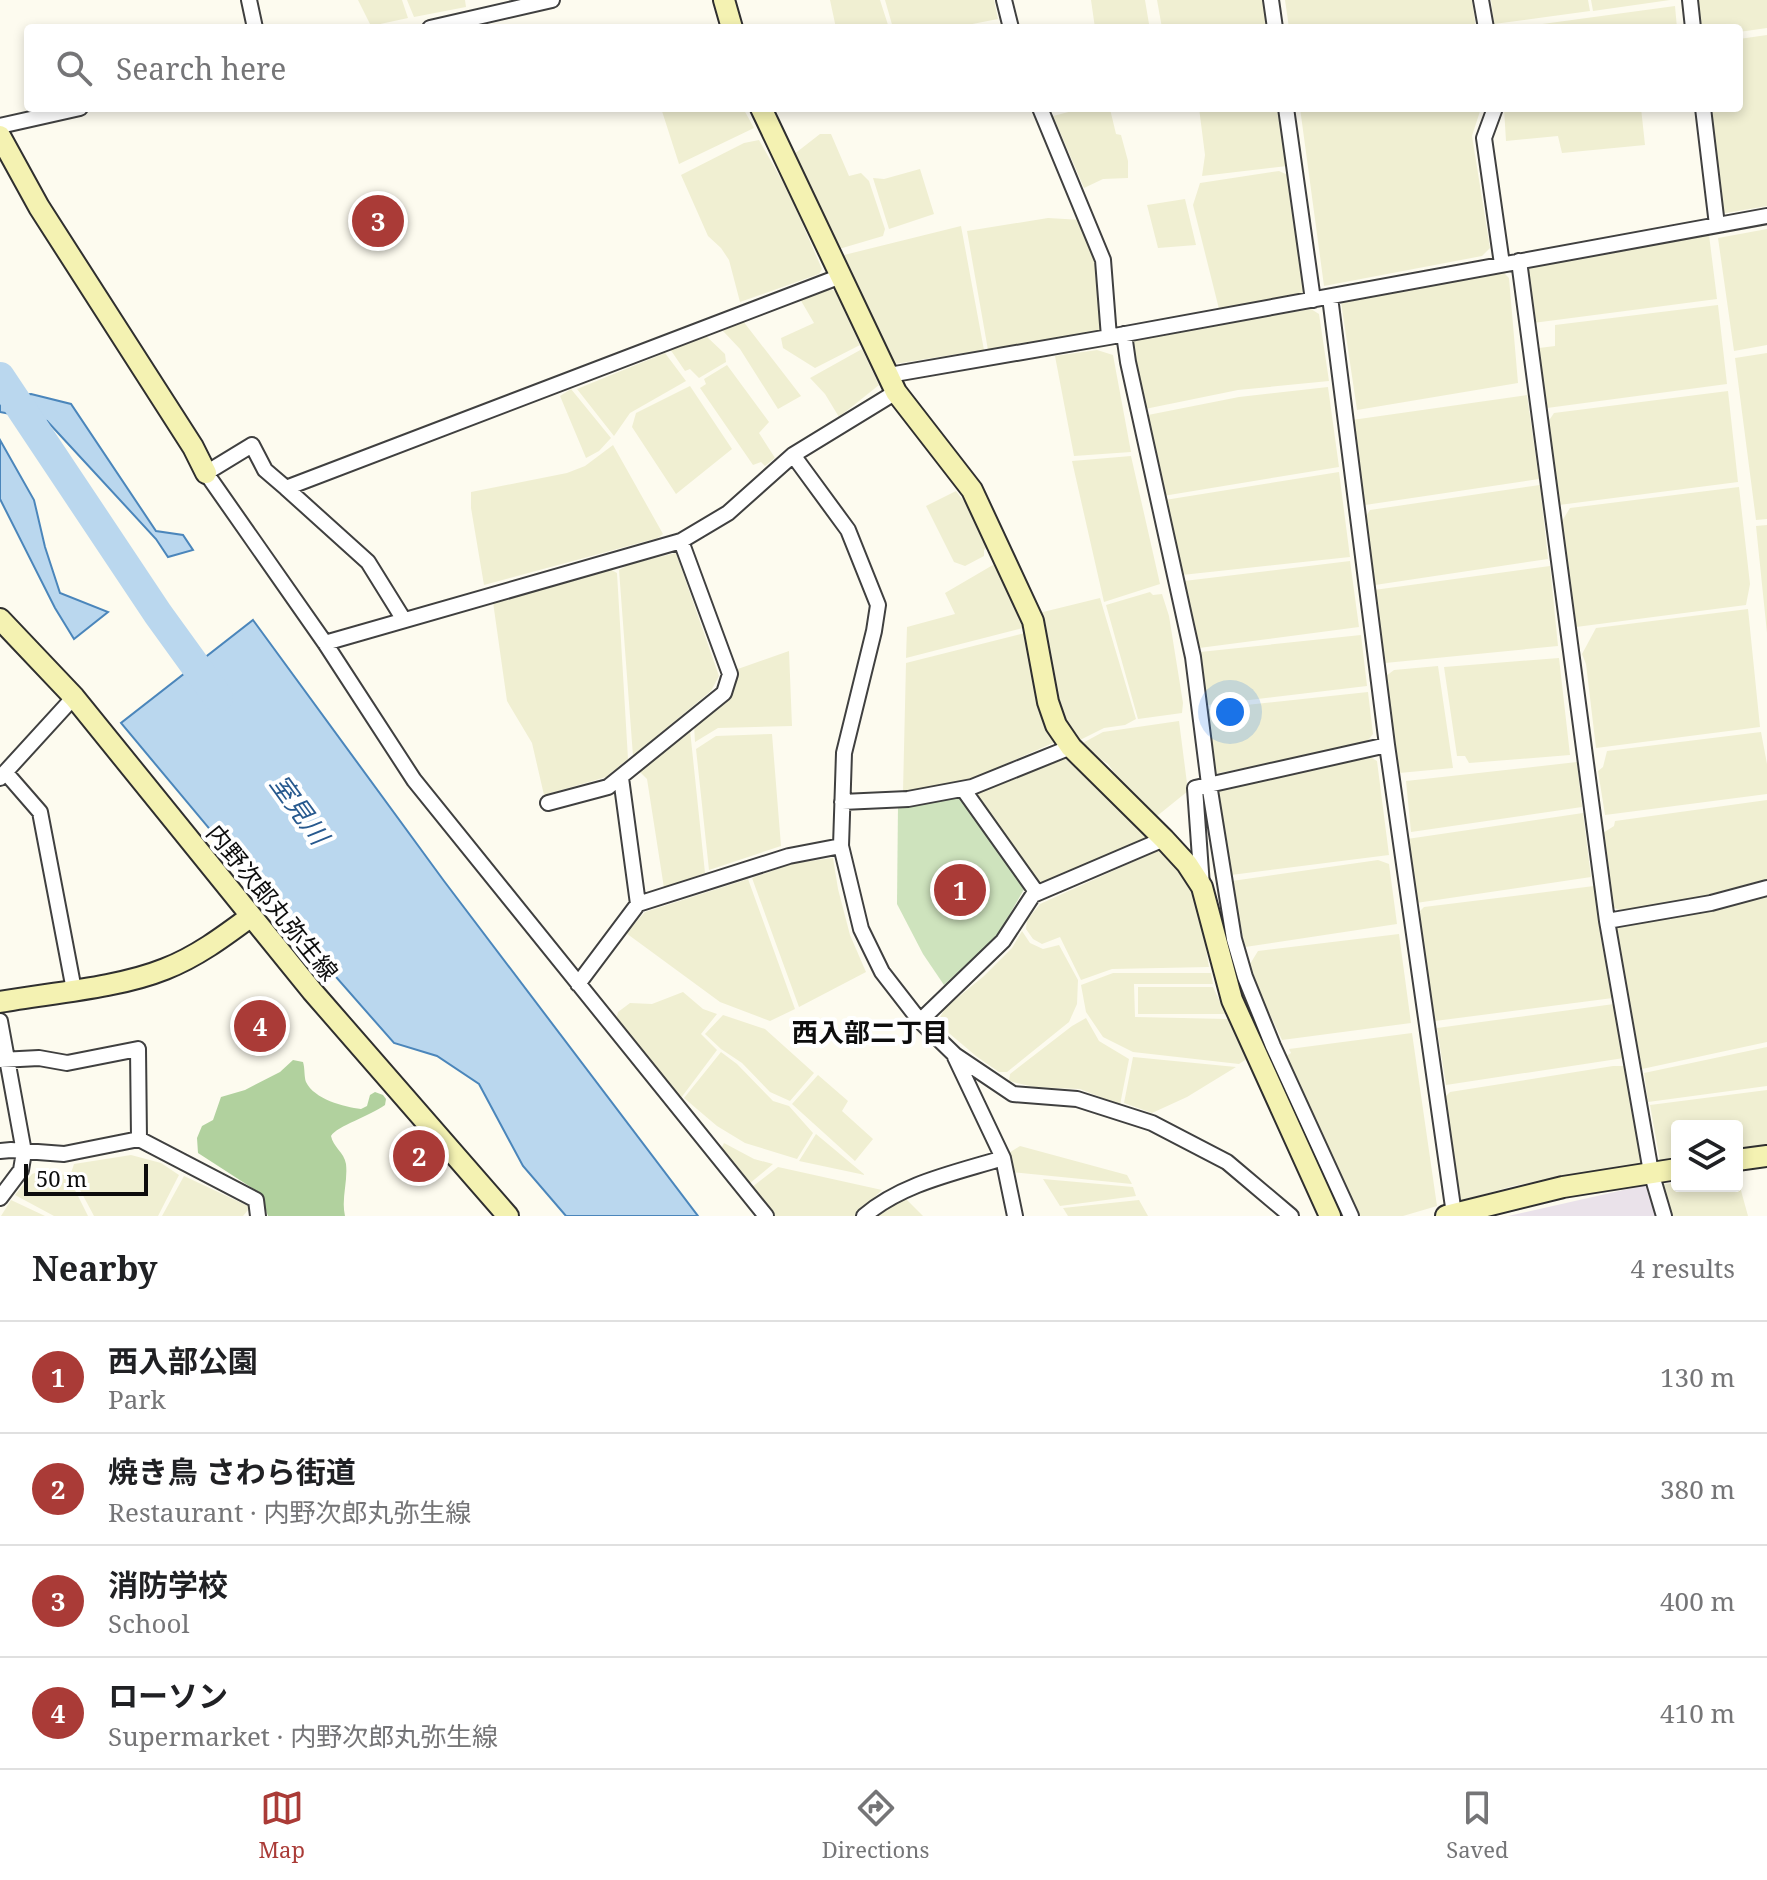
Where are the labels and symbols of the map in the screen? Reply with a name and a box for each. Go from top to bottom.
pin: 3 [352,191,404,251]
your location [1210,692,1250,732]
water label: 室見川 [263,767,339,854]
street label: 内野次郎丸弥生線 [200,817,346,987]
pin: 1 [934,860,986,920]
pin: 4 [234,996,286,1056]
district label: 西入部二丁目 [792,1014,948,1050]
pin: 2 [393,1126,445,1186]
scale bar [24,1160,148,1196]

